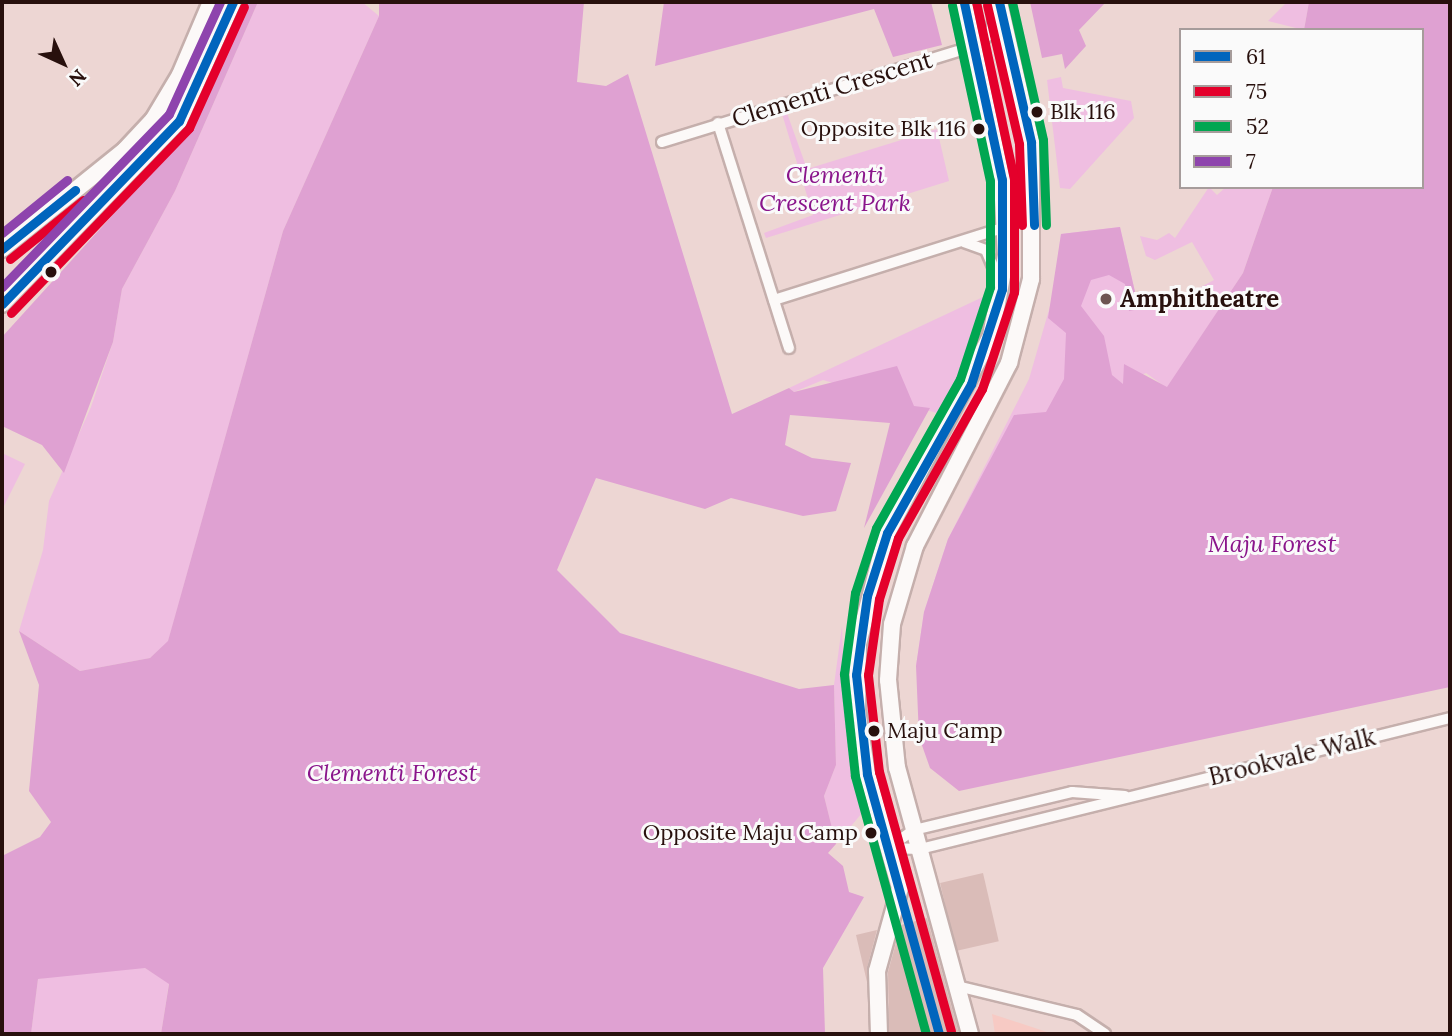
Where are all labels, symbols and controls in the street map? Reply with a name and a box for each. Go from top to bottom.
north arrow [28,28,98,98]
legend [1179,28,1424,189]
text: 61 [1246,43,1266,70]
street label: Clementi Crescent [728,45,936,133]
text: N [64,64,92,92]
text: 75 [1246,78,1267,105]
place label: Blk 116 [1050,99,1116,125]
marker: Blk 116 [1030,105,1044,119]
text: 52 [1246,113,1269,140]
place label: Opposite Blk 116 [801,116,966,142]
marker: Opposite Blk 116 [972,122,986,136]
text: 7 [1246,148,1256,175]
park label: Clementi Crescent Park [759,161,911,217]
unlabelled marker [44,265,58,279]
place label: Amphitheatre [1120,285,1279,313]
marker: Amphitheatre [1098,291,1114,307]
park label: Maju Forest [1208,530,1336,558]
place label: Maju Camp [887,718,1003,744]
street label: Brookvale Walk [1206,722,1378,792]
marker: Maju Camp [867,724,881,738]
park label: Clementi Forest [307,759,477,787]
place label: Opposite Maju Camp [643,820,858,846]
marker: Opposite Maju Camp [864,826,878,840]

